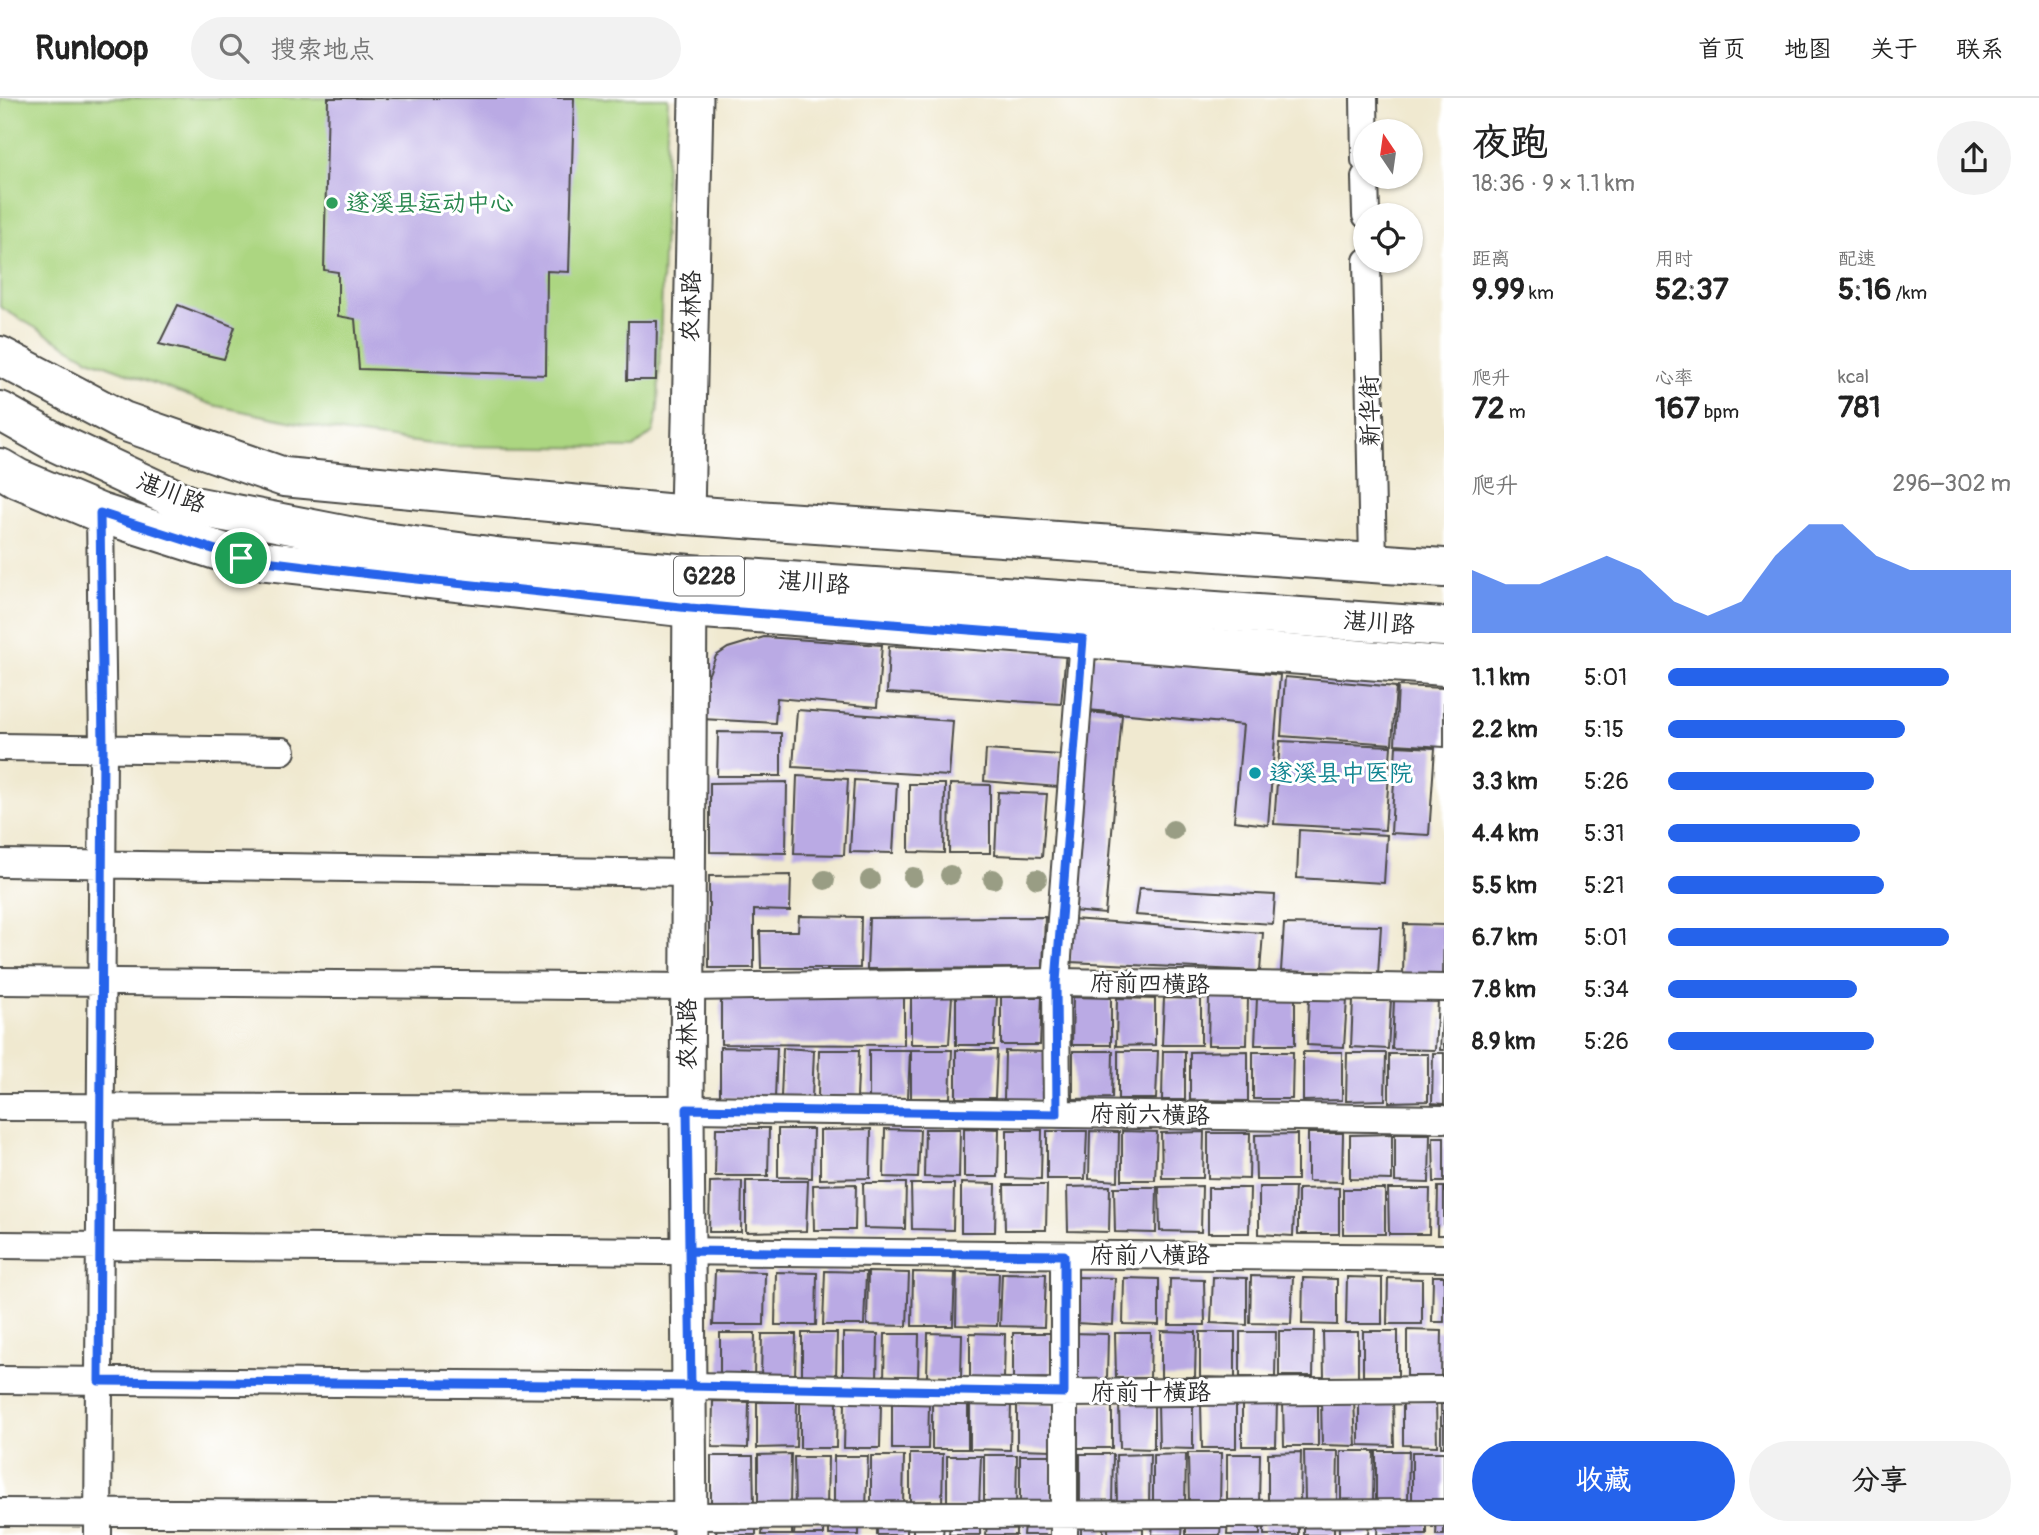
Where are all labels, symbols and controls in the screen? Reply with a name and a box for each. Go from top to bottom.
search box [191,17,681,80]
text: Runloop [35,28,149,69]
icon: search [215,29,253,67]
text: 搜索地点 [271,34,375,66]
text: 首页 [1698,35,1746,64]
text: 地图 [1784,35,1832,64]
text: 关于 [1870,35,1918,64]
text: 联系 [1956,35,2004,64]
north arrow [1353,119,1423,189]
map controls [1353,119,1423,273]
text: 夜跑 [1472,119,1548,167]
button: share [1937,121,2011,195]
text: 18:36 · 9 × 1.1 km [1472,169,1635,198]
place label: 遂溪县运动中心 [346,189,514,218]
marker: 遂溪县运动中心 [324,195,340,211]
button: locate [1353,203,1423,273]
text: 距离 [1472,247,1510,271]
text: 用时 [1655,247,1693,271]
text: 配速 [1838,247,1876,271]
street label: 农林路 [676,270,706,342]
text: 9.99 [1472,271,1525,308]
text: 52:37 [1655,271,1729,308]
text: 5:16 [1838,271,1891,308]
text: km [1525,281,1554,305]
text: /km [1891,281,1927,305]
text: kcal [1838,365,1869,389]
text: 爬升 [1472,366,1510,390]
text: 心率 [1655,366,1693,390]
street label: 新华街 [1355,375,1385,447]
text: 781 [1838,389,1881,426]
text: 72 [1472,390,1505,427]
text: 167 [1655,390,1700,427]
text: m [1505,400,1526,424]
text: bpm [1700,400,1739,424]
street label: 湛川路 [132,467,210,519]
text: 296–302 m [1893,469,2011,498]
text: 爬升 [1472,471,1518,500]
pin [211,528,271,588]
icon: arrive [222,539,260,577]
road number: G228 [674,556,744,596]
street label: 湛川路 [777,566,851,600]
street label: 湛川路 [1342,606,1416,640]
text: 1.1 km [1472,663,1530,692]
text: 5:01 [1584,663,1627,692]
text: 2.2 km [1472,715,1538,744]
text: 5:15 [1584,715,1624,744]
place label: 遂溪县中医院 [1269,759,1413,788]
marker: 遂溪县中医院 [1247,765,1263,781]
text: 3.3 km [1472,767,1538,796]
text: 5:26 [1584,767,1629,796]
text: 4.4 km [1472,819,1539,848]
text: 5:31 [1584,819,1624,848]
text: 5.5 km [1472,871,1537,900]
text: 5:21 [1584,871,1624,900]
text: 6.7 km [1472,923,1538,952]
text: 5:01 [1584,923,1627,952]
street label: 府前四横路 [1090,968,1210,1000]
text: 7.8 km [1472,975,1536,1004]
text: 5:34 [1584,975,1629,1004]
street label: 农林路 [673,998,702,1070]
text: 8.9 km [1472,1027,1535,1056]
text: 5:26 [1584,1027,1629,1056]
street label: 府前六横路 [1090,1099,1210,1131]
street label: 府前八横路 [1090,1241,1210,1270]
street label: 府前十横路 [1091,1378,1211,1407]
button: 收藏 [1472,1441,1735,1521]
button: 分享 [1749,1441,2011,1521]

